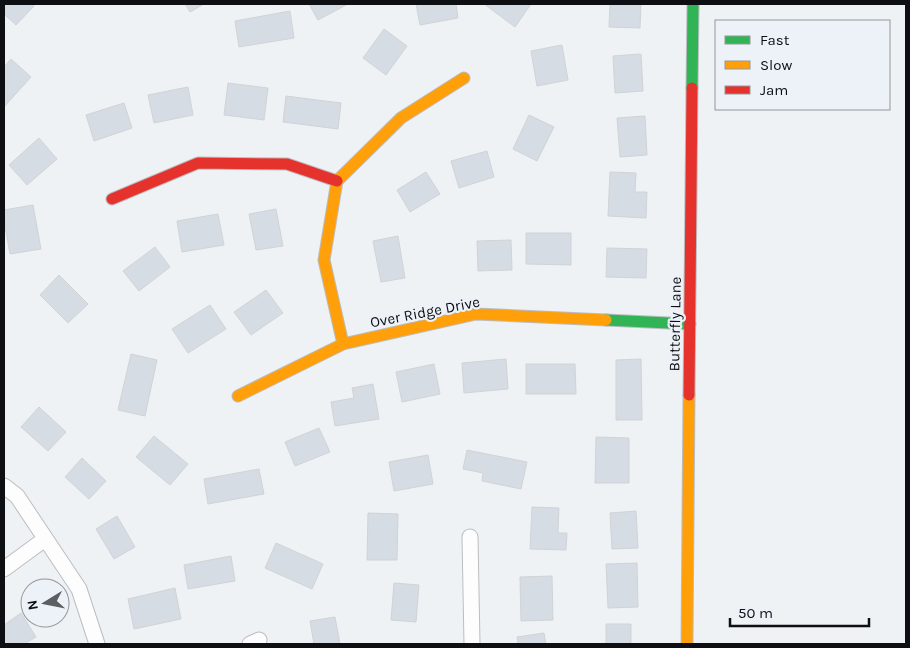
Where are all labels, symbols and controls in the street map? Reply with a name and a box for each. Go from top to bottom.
legend [715,20,890,110]
text: Fast [760,31,790,49]
text: Slow [760,56,792,74]
text: Jam [760,81,788,99]
street label: Butterfly Lane [665,276,685,372]
street label: Over Ridge Drive [369,293,481,331]
north arrow [20,578,70,628]
scale bar [730,596,869,628]
text: N [23,599,42,612]
text: 50 m [738,604,773,622]

